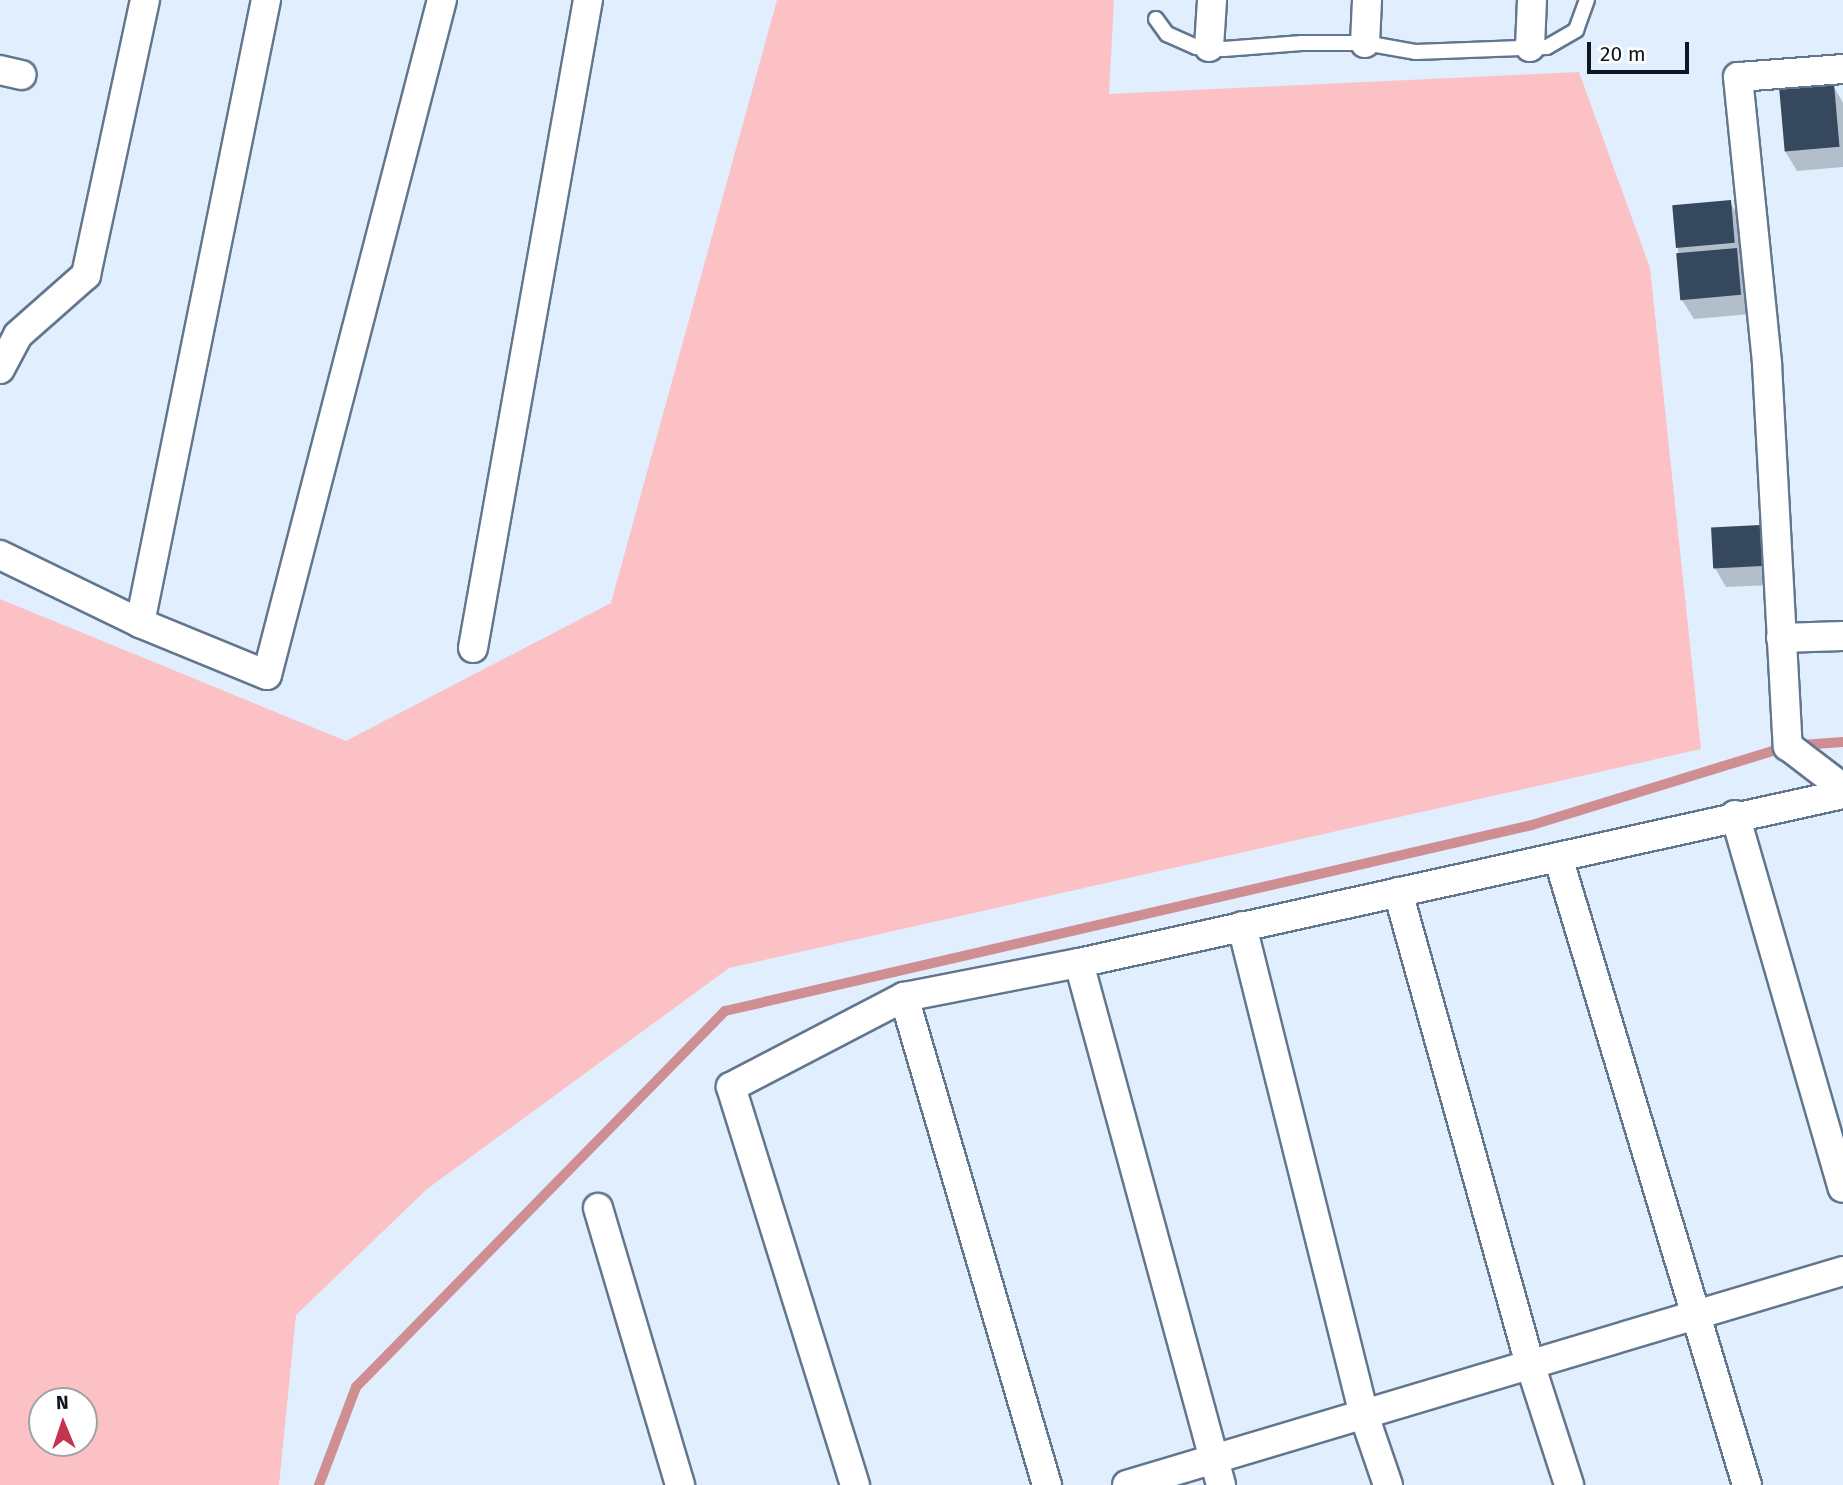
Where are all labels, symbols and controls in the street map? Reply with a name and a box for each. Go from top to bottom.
scale bar [1591,28,1692,72]
text: 20 m [1600,41,1646,67]
north arrow [28,1387,98,1457]
text: N [56,1391,69,1414]

